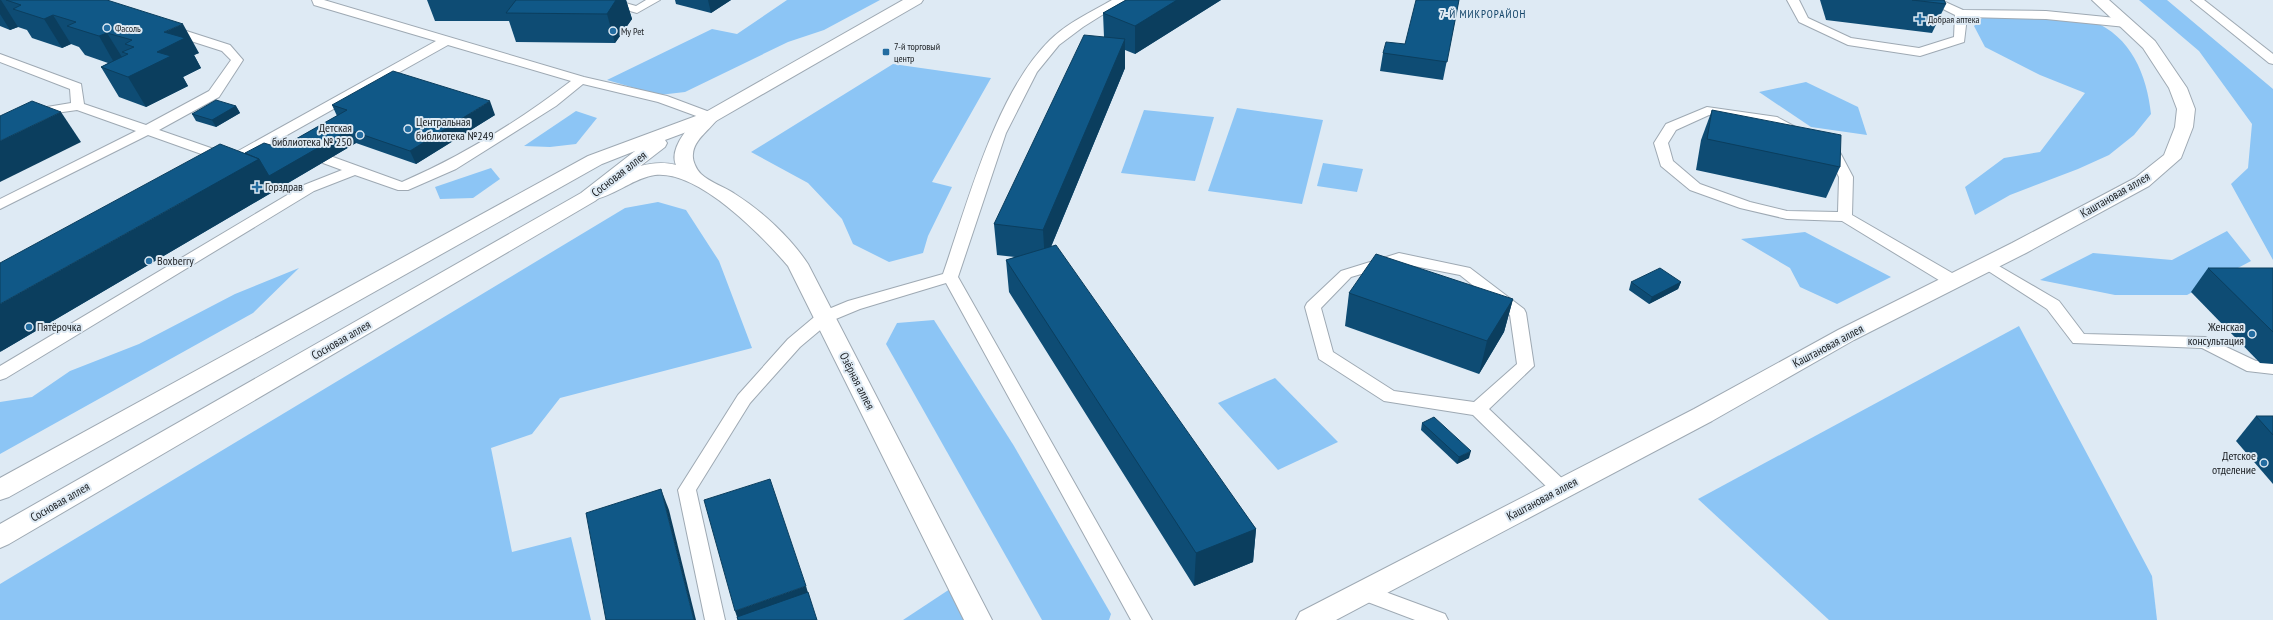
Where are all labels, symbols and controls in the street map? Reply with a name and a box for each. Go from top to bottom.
district label: 7-Й МИКРОРАЙОН [1440,7,1526,21]
place label: Добрая аптека [1928,13,1980,26]
marker: Добрая аптека [1915,14,1925,24]
place label: Фасоль [115,22,141,35]
marker: Фасоль [102,23,112,33]
place label: My Pet [621,25,644,38]
marker: My Pet [608,26,618,36]
place label: 7-й торговый центр [894,40,940,65]
marker: 7-й торговый центр [881,47,891,57]
place label: Центральная библиотека №249 [416,114,494,143]
place label: Детская библиотека № 250 [272,120,352,149]
marker: Центральная библиотека №249 [403,124,413,134]
marker: Детская библиотека № 250 [355,130,365,140]
street label: Сосновая аллея [588,147,650,200]
street label: Каштановая аллея [2077,168,2153,221]
place label: Горздрав [265,179,303,194]
marker: Горздрав [252,182,262,192]
place label: Boxberry [157,253,194,268]
marker: Boxberry [144,256,154,266]
street label: Сосновая аллея [308,316,373,363]
place label: Пятёрочка [37,319,81,334]
place label: Женская консультация [2188,319,2244,348]
street label: Каштановая аллея [1790,320,1866,370]
marker: Пятёрочка [24,322,34,332]
marker: Женская консультация [2247,329,2257,339]
street label: Озёрная аллея [837,350,878,412]
place label: Детское отделение [2212,448,2256,477]
marker: Детское отделение [2259,458,2269,468]
street label: Каштановая аллея [1504,473,1580,523]
street label: Сосновая аллея [27,478,92,525]

